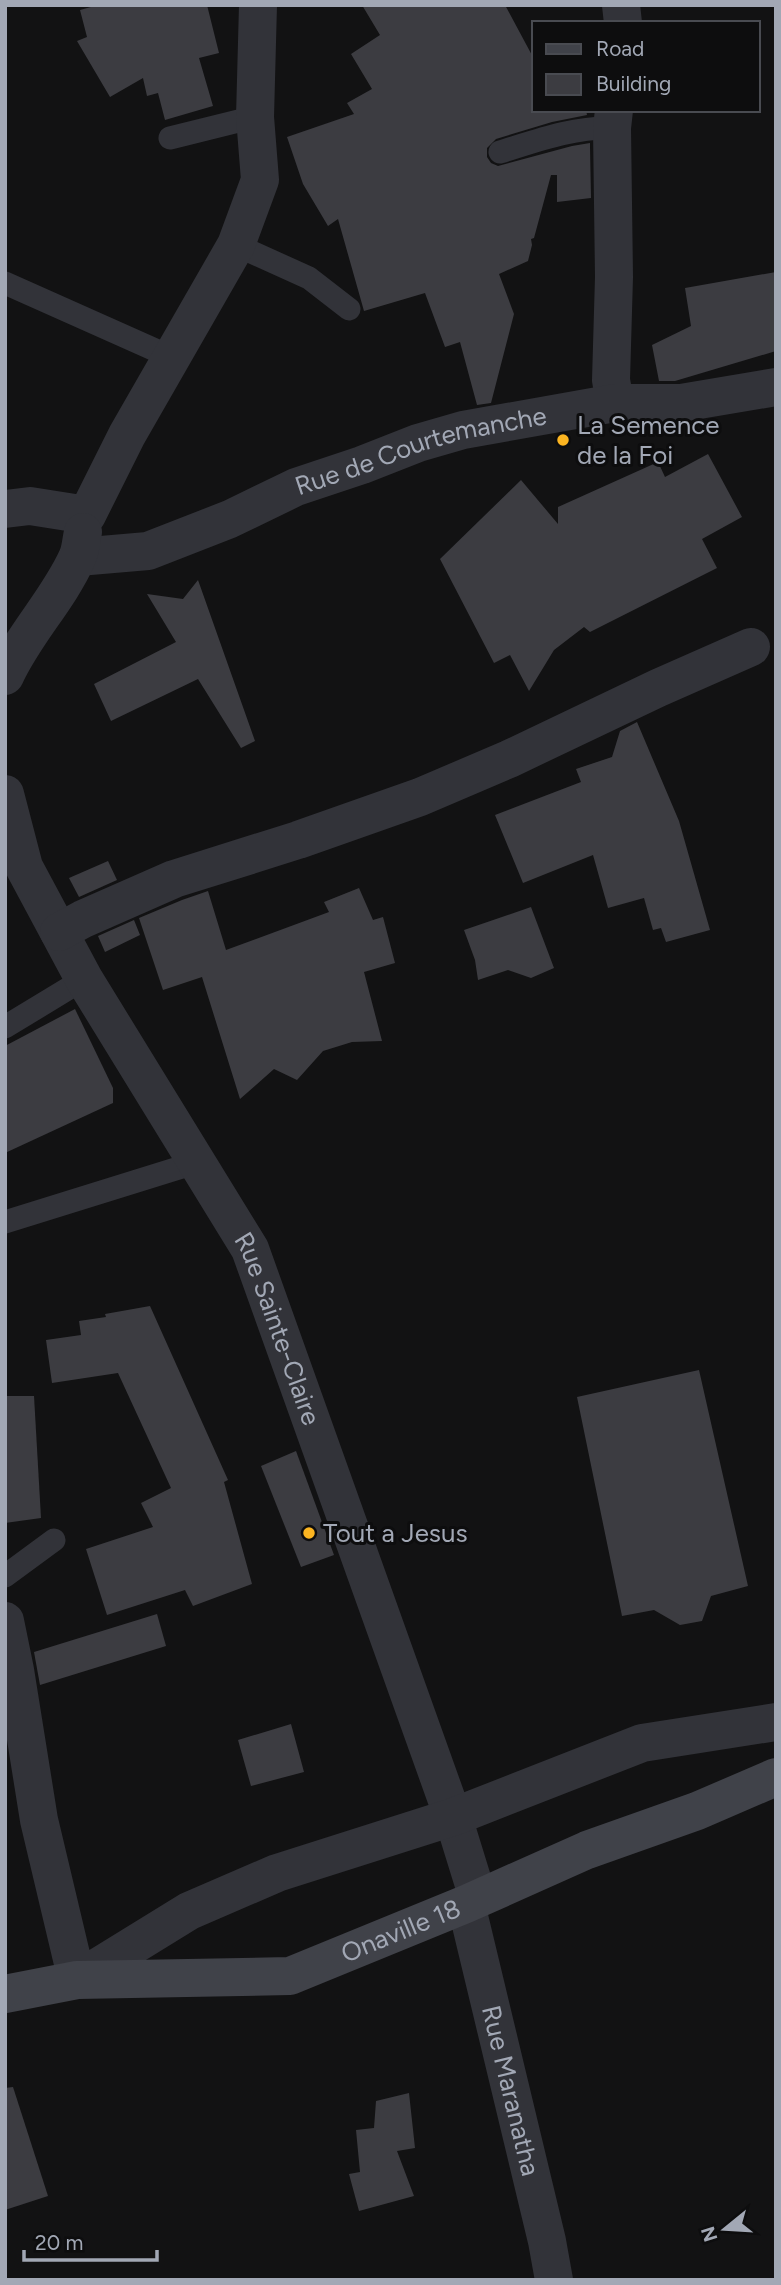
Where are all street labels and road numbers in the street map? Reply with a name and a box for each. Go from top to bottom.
street label: Rue de Courtemanche [291,399,549,502]
street label: Rue Sainte-Claire [228,1226,328,1430]
street label: Onaville 18 [336,1892,465,1969]
street label: Rue Maranatha [475,2002,547,2179]

